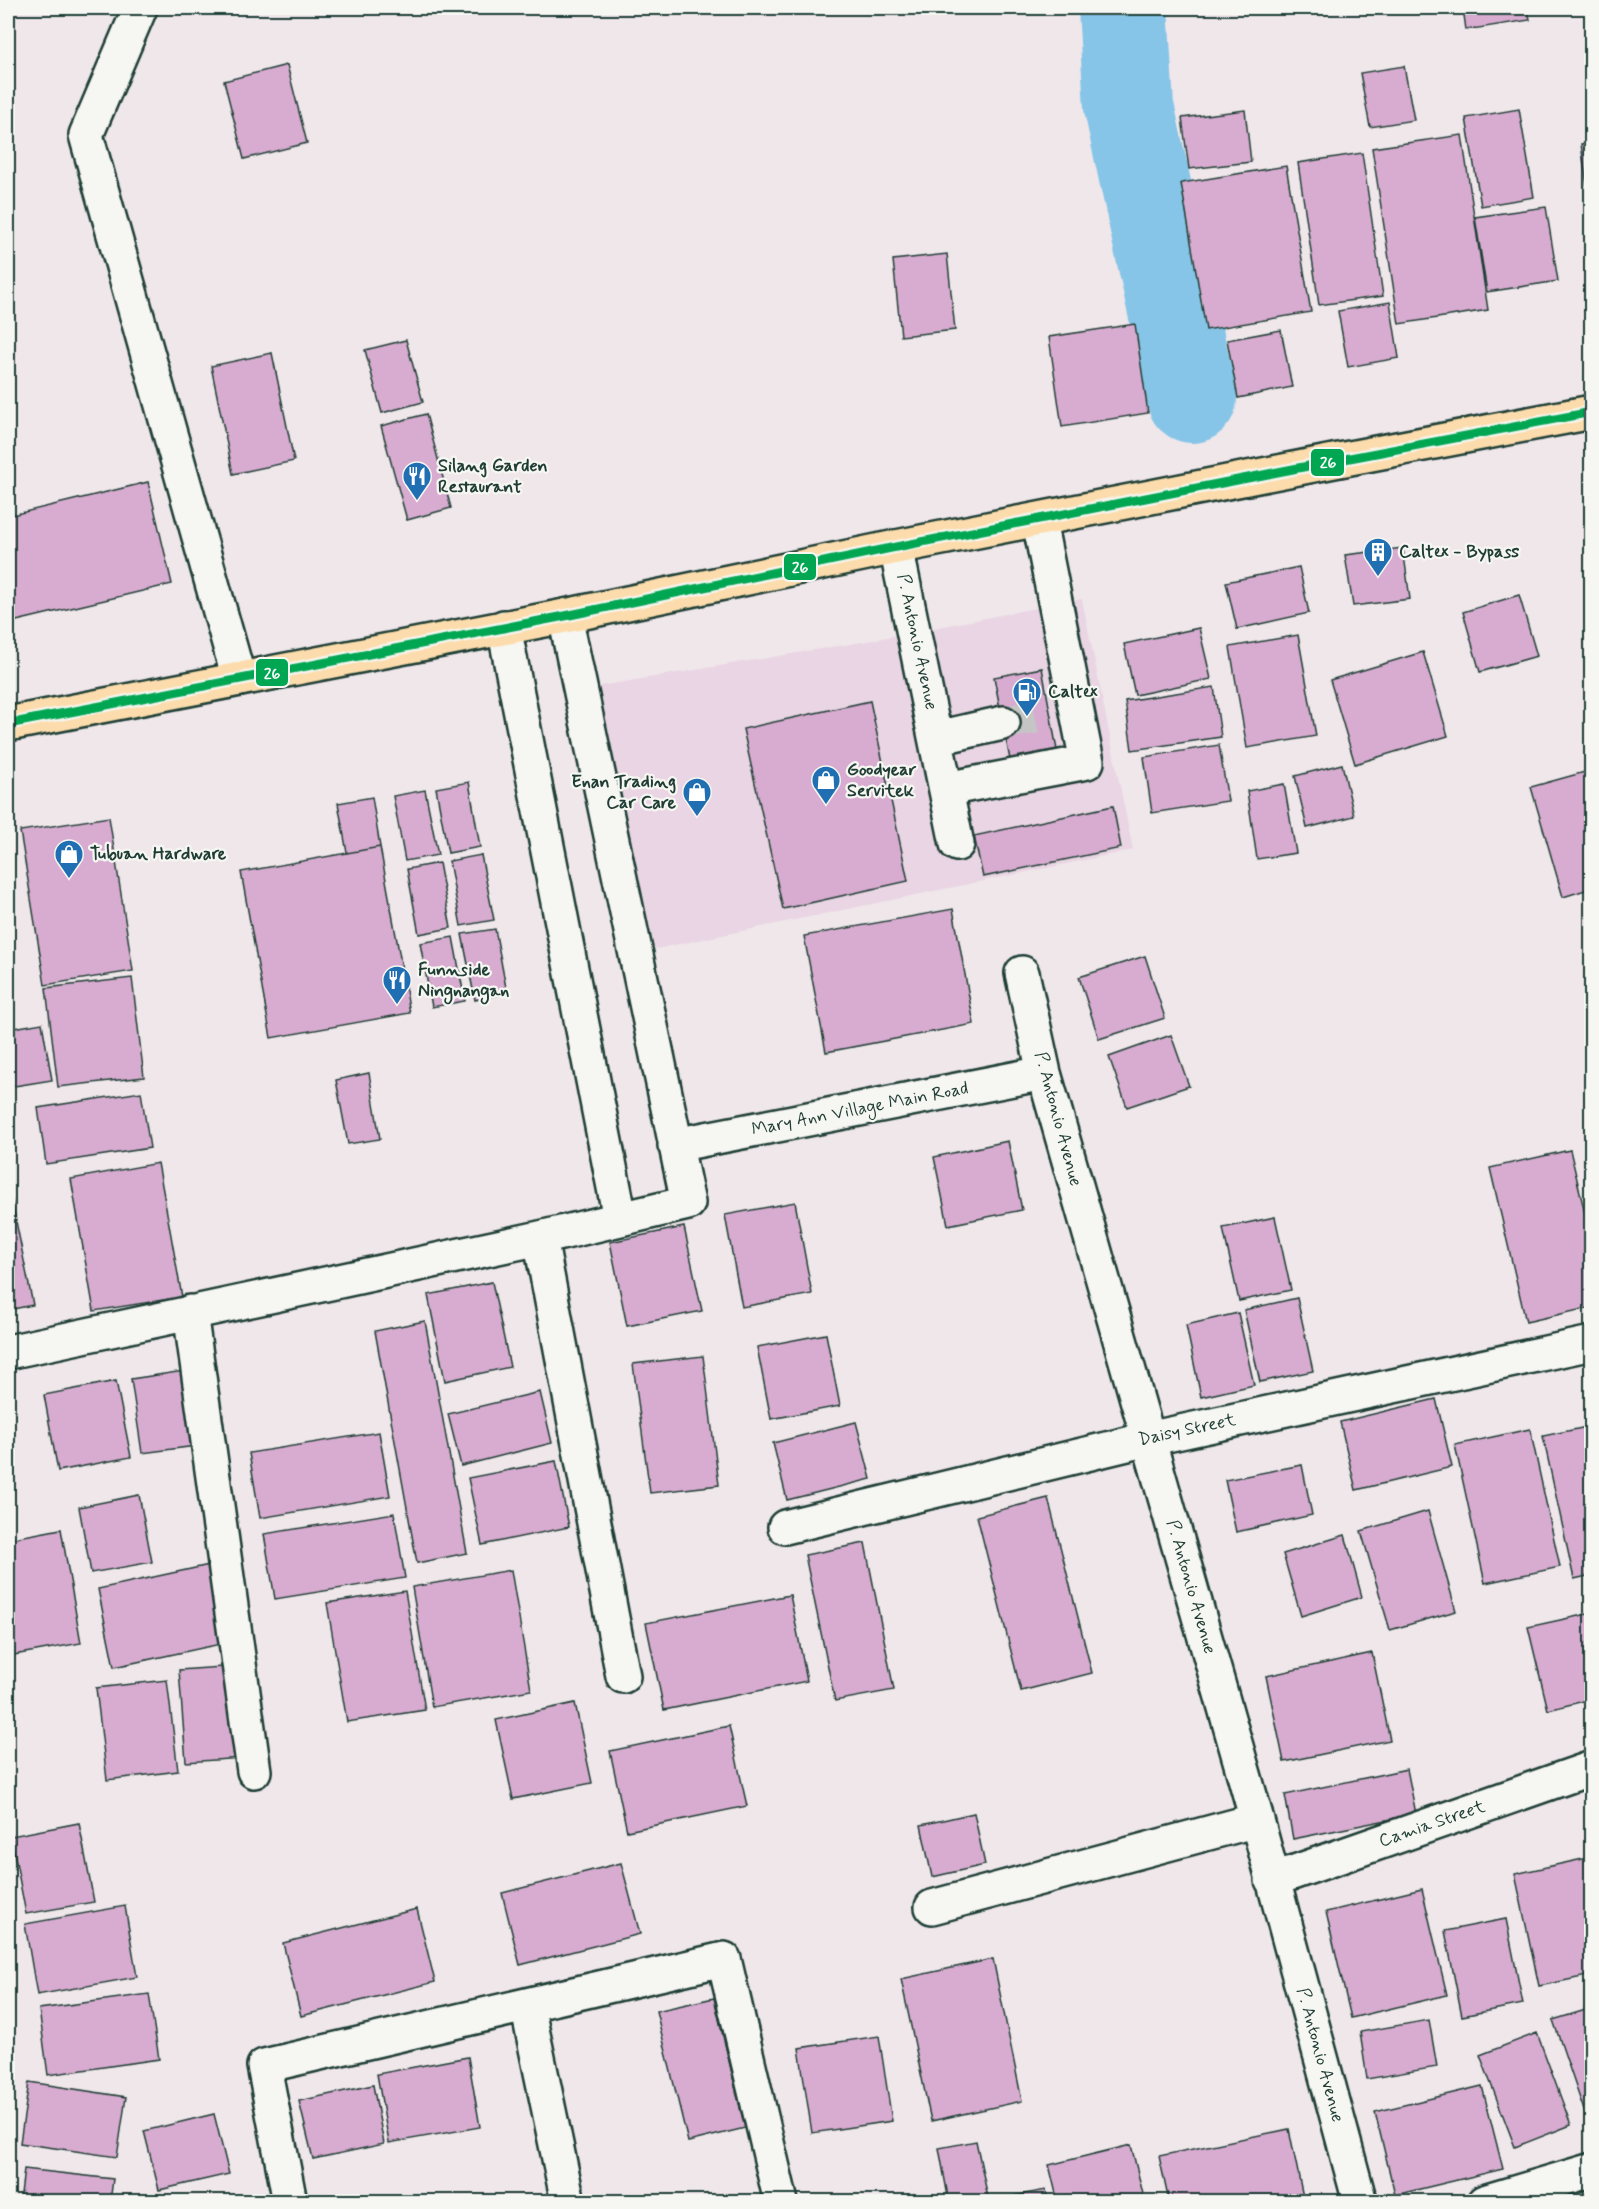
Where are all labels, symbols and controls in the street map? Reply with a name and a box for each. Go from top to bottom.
line badge: 26 [1310,448,1345,477]
text: 26 [1320,453,1336,474]
place label: Silang Garden Restaurant [438,454,548,499]
restaurant icon: Silang Garden Restaurant [401,460,433,502]
building icon: Caltex - Bypass [1362,536,1394,578]
place label: Caltex - Bypass [1399,540,1519,564]
line badge: 26 [783,553,817,581]
text: 26 [792,558,808,579]
street label: P. Antonio Avenue [891,572,943,712]
line badge: 26 [255,658,289,687]
text: 26 [264,664,280,685]
fuel station icon: Caltex [1011,676,1043,718]
place label: Caltex [1048,680,1098,704]
place label: Goodyear Servitek [847,758,917,803]
shop icon: Goodyear Servitek [810,764,842,806]
place label: Enan Trading Car Care [571,770,677,815]
shop icon: Enan Trading Car Care [681,776,713,818]
shop icon: Tubuan Hardware [53,838,85,880]
place label: Tubuan Hardware [90,842,227,866]
place label: Funnside Ningnangan [418,958,509,1005]
restaurant icon: Funnside Ningnangan [381,964,413,1006]
street label: P. Antonio Avenue [1029,1049,1087,1189]
street label: Mary Ann Village Main Road [750,1076,971,1143]
street label: Daisy Street [1136,1408,1238,1452]
street label: P. Antonio Avenue [1160,1517,1222,1657]
street label: Camia Street [1376,1795,1489,1853]
street label: P. Antonio Avenue [1291,1985,1349,2125]

